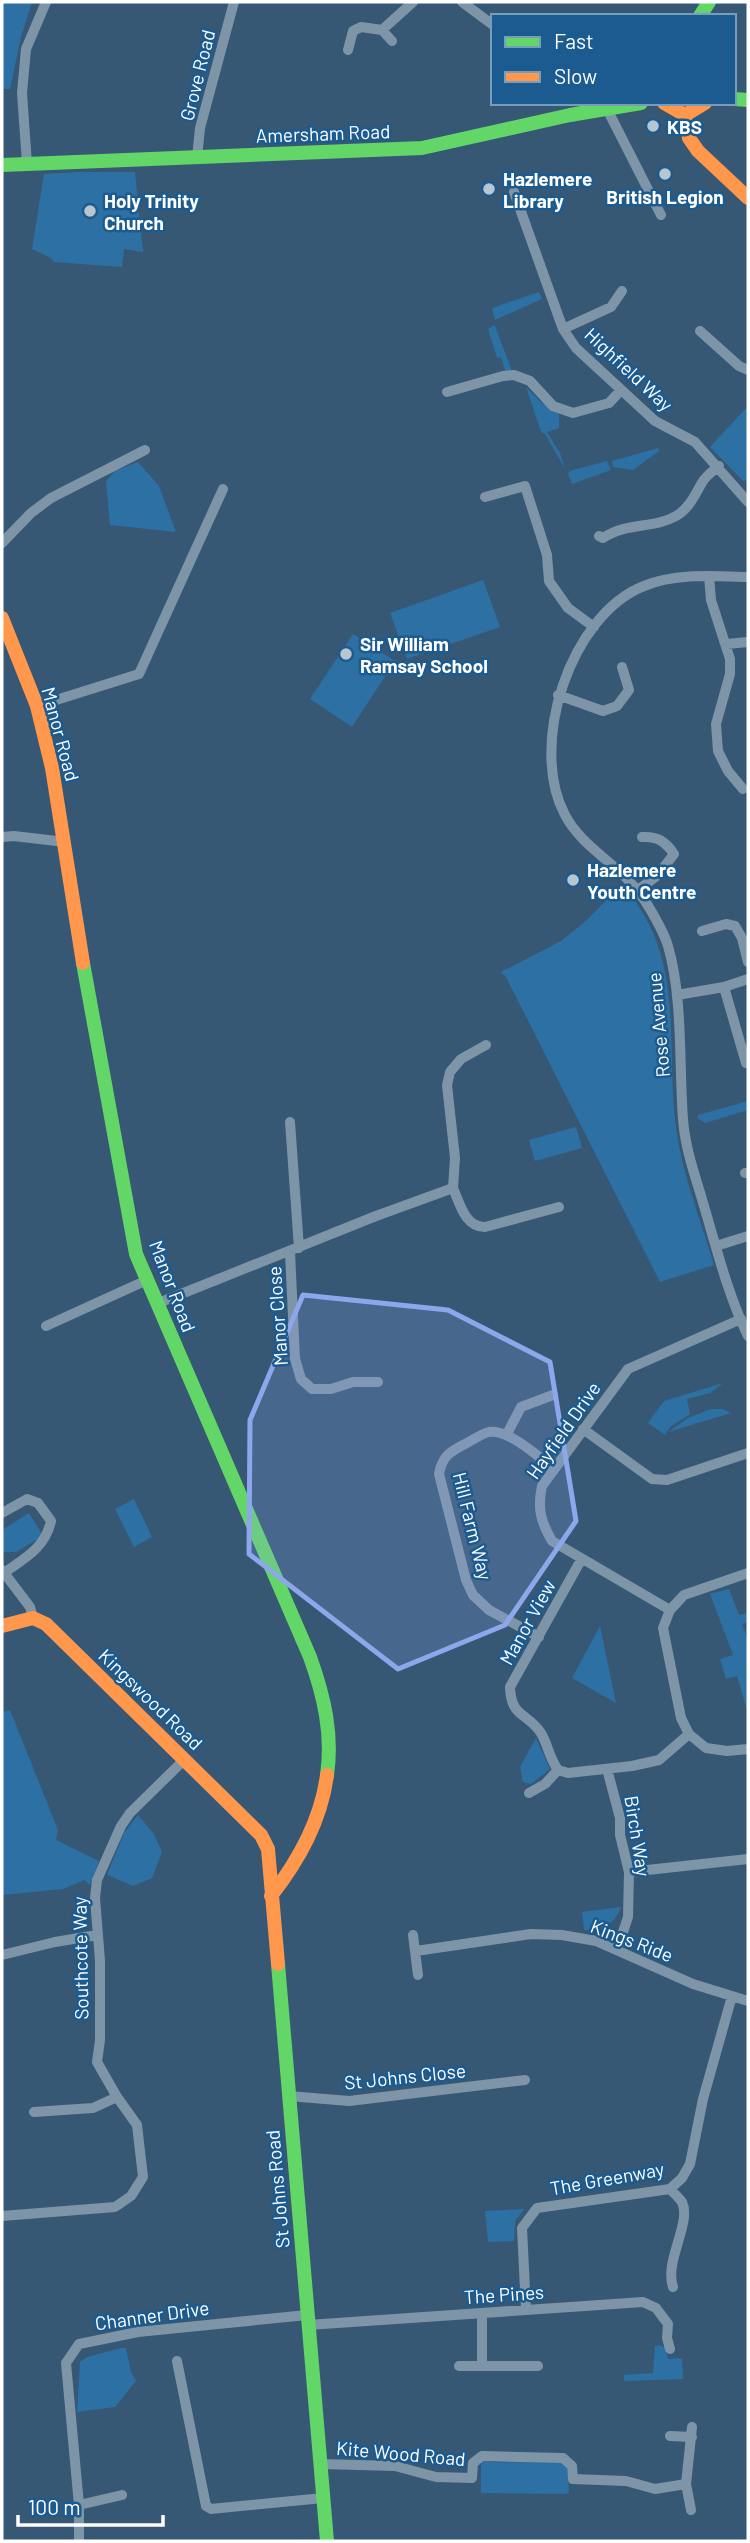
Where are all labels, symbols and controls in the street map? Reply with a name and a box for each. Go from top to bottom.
legend [491,14,736,105]
street label: Grove Road [175,27,219,123]
text: Fast [554,28,594,53]
text: Slow [554,63,597,88]
place label: KBS [667,115,702,138]
marker: KBS [645,118,661,134]
street label: Amersham Road [255,119,391,147]
marker: British Legion [657,166,673,182]
place label: Hazlemere Library [503,167,592,212]
marker: Hazlemere Library [481,181,497,197]
place label: British Legion [606,185,724,208]
place label: Holy Trinity Church [104,189,199,234]
marker: Holy Trinity Church [82,203,98,219]
street label: Highfield Way [580,322,678,416]
place label: Sir William Ramsay School [360,632,488,677]
marker: Sir William Ramsay School [338,646,354,662]
street label: Manor Road [37,684,85,784]
place label: Hazlemere Youth Centre [587,858,697,903]
marker: Hazlemere Youth Centre [565,872,581,888]
street label: Rose Avenue [642,972,674,1078]
street label: Manor Road [145,1237,201,1335]
street label: Manor Close [262,1265,292,1367]
street label: Hayfield Drive [521,1377,605,1483]
street label: Hill Farm Way [449,1470,498,1583]
street label: Manor View [494,1575,560,1669]
street label: Kingswood Road [94,1644,208,1754]
street label: Birch Way [620,1794,656,1878]
street label: Southcote Way [67,1896,93,2020]
street label: Kings Ride [587,1914,677,1966]
street label: St Johns Close [343,2058,467,2094]
street label: St Johns Road [260,2129,294,2249]
street label: The Greenway [548,2157,666,2199]
street label: The Pines [463,2280,545,2308]
street label: Channer Drive [93,2296,211,2334]
street label: Kite Wood Road [335,2436,467,2470]
scale bar [18,2484,163,2528]
text: 100 m [28,2494,81,2519]

